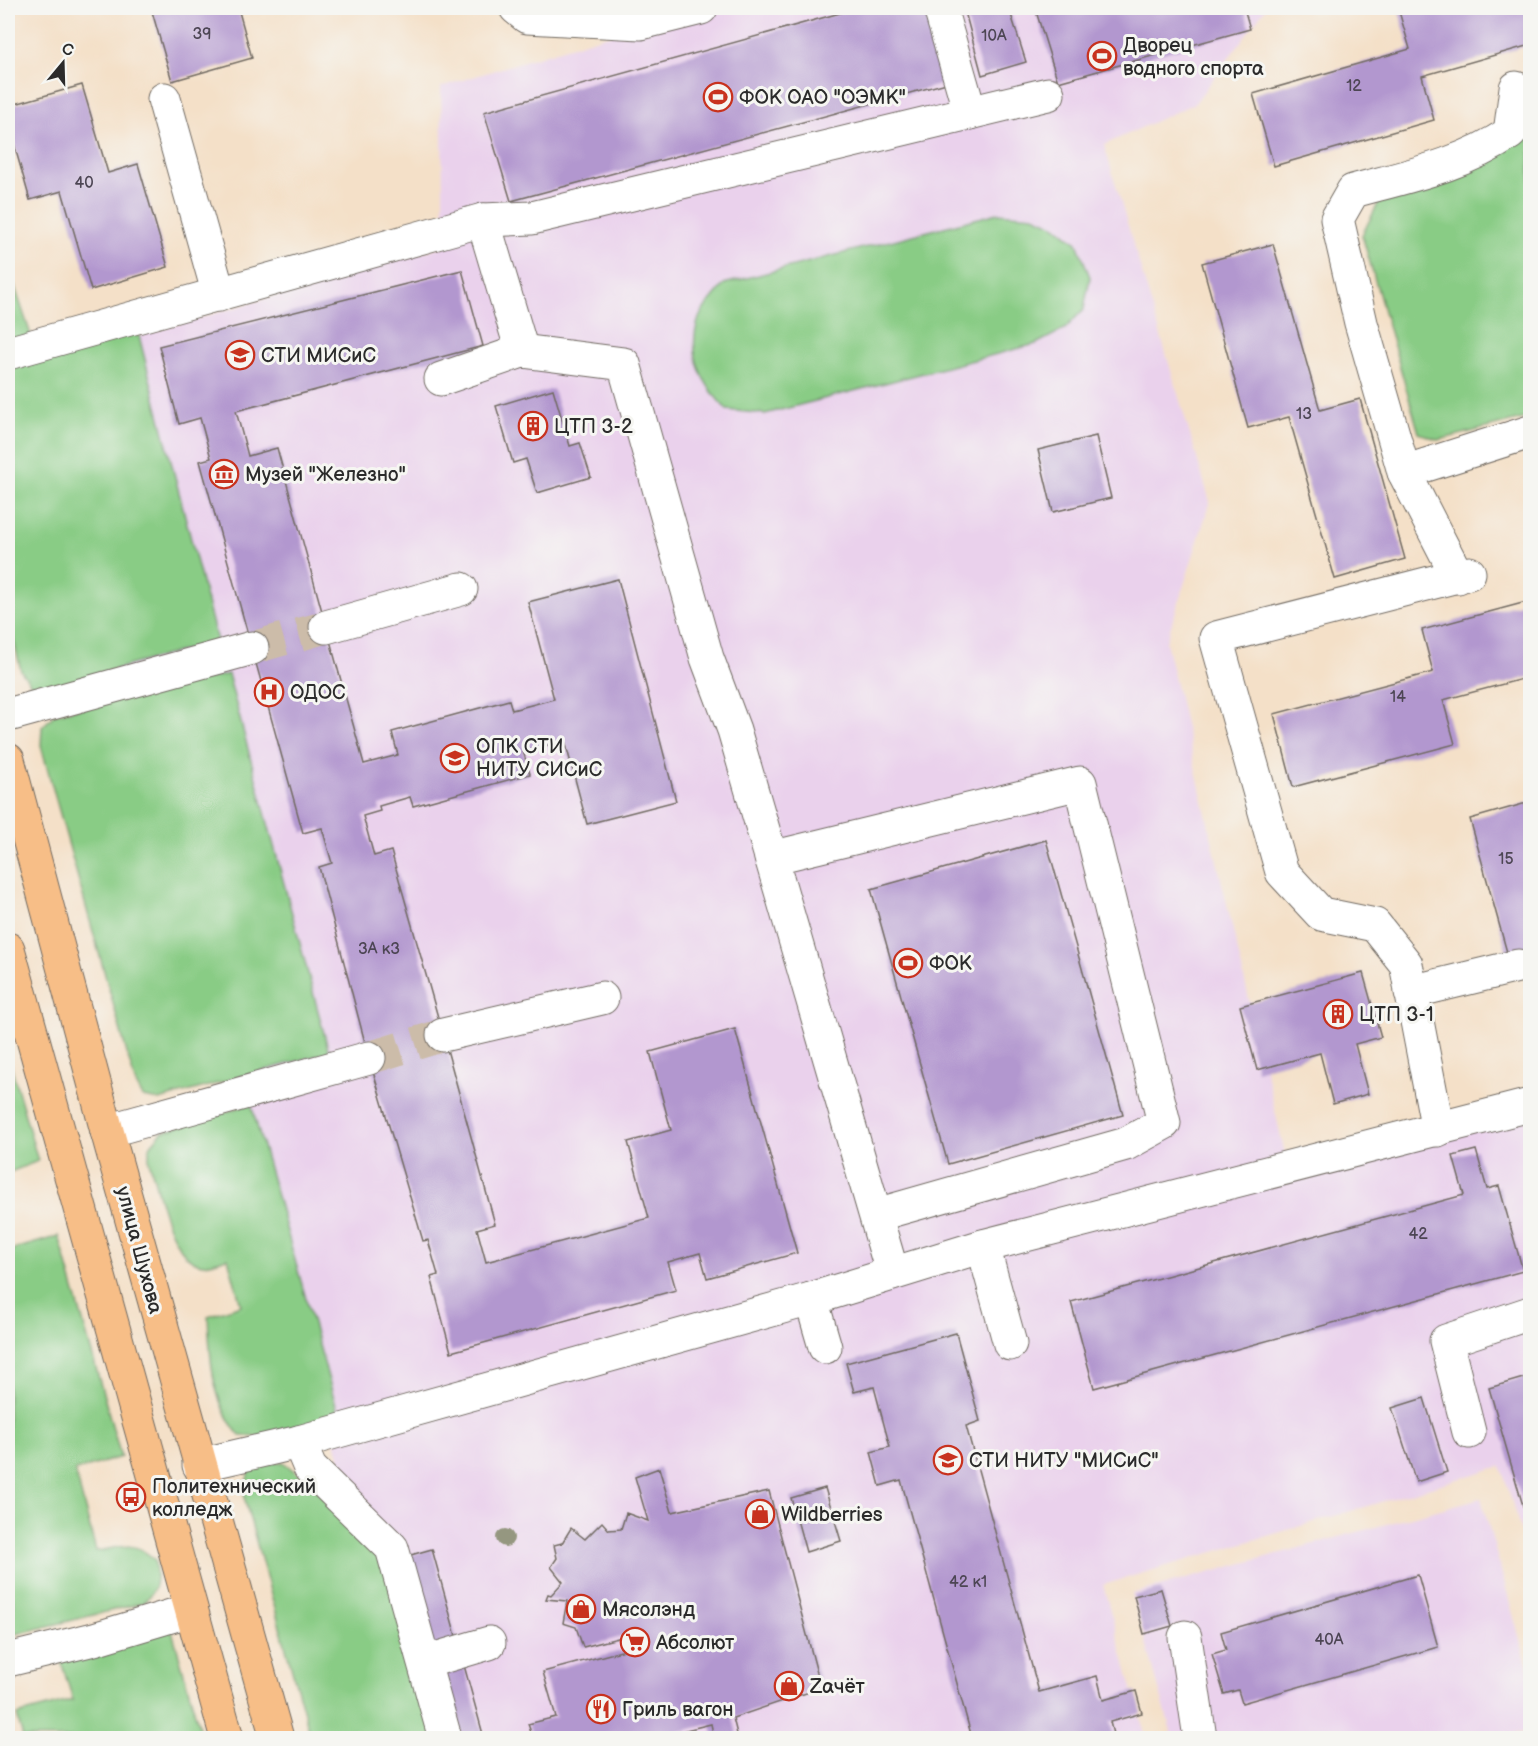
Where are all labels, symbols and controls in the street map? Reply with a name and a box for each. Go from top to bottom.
house number: 39 [192,25,212,44]
house number: 10А [981,27,1007,46]
north arrow [33,33,93,93]
place label: Дворец водного спорта [1123,34,1264,81]
text: С [59,39,76,61]
sports icon: Дворец водного спорта [1086,40,1118,72]
house number: 12 [1346,77,1362,96]
sports icon: ФОК ОАО "ОЭМК" [702,81,734,113]
place label: ФОК ОАО "ОЭМК" [739,86,906,110]
house number: 40 [74,174,94,193]
school or university icon: СТИ МИСиС [224,339,256,371]
place label: СТИ МИСиС [261,344,377,368]
house number: 13 [1296,405,1312,424]
building icon: ЦТП 3-2 [517,410,549,442]
place label: ЦТП 3-2 [554,415,633,439]
museum icon: Музей "Железно" [208,458,240,490]
place label: Музей "Железно" [245,463,406,487]
hospital icon: ОДОС [253,676,285,708]
place label: ОДОС [290,681,346,705]
house number: 14 [1390,688,1406,707]
place label: ОПК СТИ НИТУ СИСиС [476,735,603,782]
school or university icon: ОПК СТИ НИТУ СИСиС [439,742,471,774]
house number: 15 [1498,850,1514,869]
house number: 3А к3 [358,940,400,959]
sports icon: ФОК [892,947,924,979]
place label: ФОК [929,952,972,976]
building icon: ЦТП 3-1 [1322,998,1354,1030]
place label: ЦТП 3-1 [1359,1003,1434,1027]
street label: улица Шухова [111,1184,168,1317]
house number: 42 [1408,1225,1428,1244]
school or university icon: СТИ НИТУ "МИСиС" [932,1444,964,1476]
place label: СТИ НИТУ "МИСиС" [969,1449,1159,1473]
place label: Политехнический колледж [152,1475,316,1522]
bus stop icon: Политехнический колледж [115,1481,147,1513]
shop icon: Wildberries [744,1498,776,1530]
place label: Wildberries [781,1503,883,1527]
house number: 42 к1 [949,1573,987,1592]
shop icon: Мясолэнд [565,1593,597,1625]
place label: Мясолэнд [602,1598,695,1622]
supermarket icon: Абсолют [619,1626,651,1658]
place label: Абсолют [655,1631,735,1655]
house number: 40А [1315,1631,1344,1650]
shop icon: Zачёт [773,1670,805,1702]
place label: Zачёт [809,1675,865,1699]
restaurant icon: Гриль вагон [585,1693,617,1725]
place label: Гриль вагон [622,1698,734,1722]

